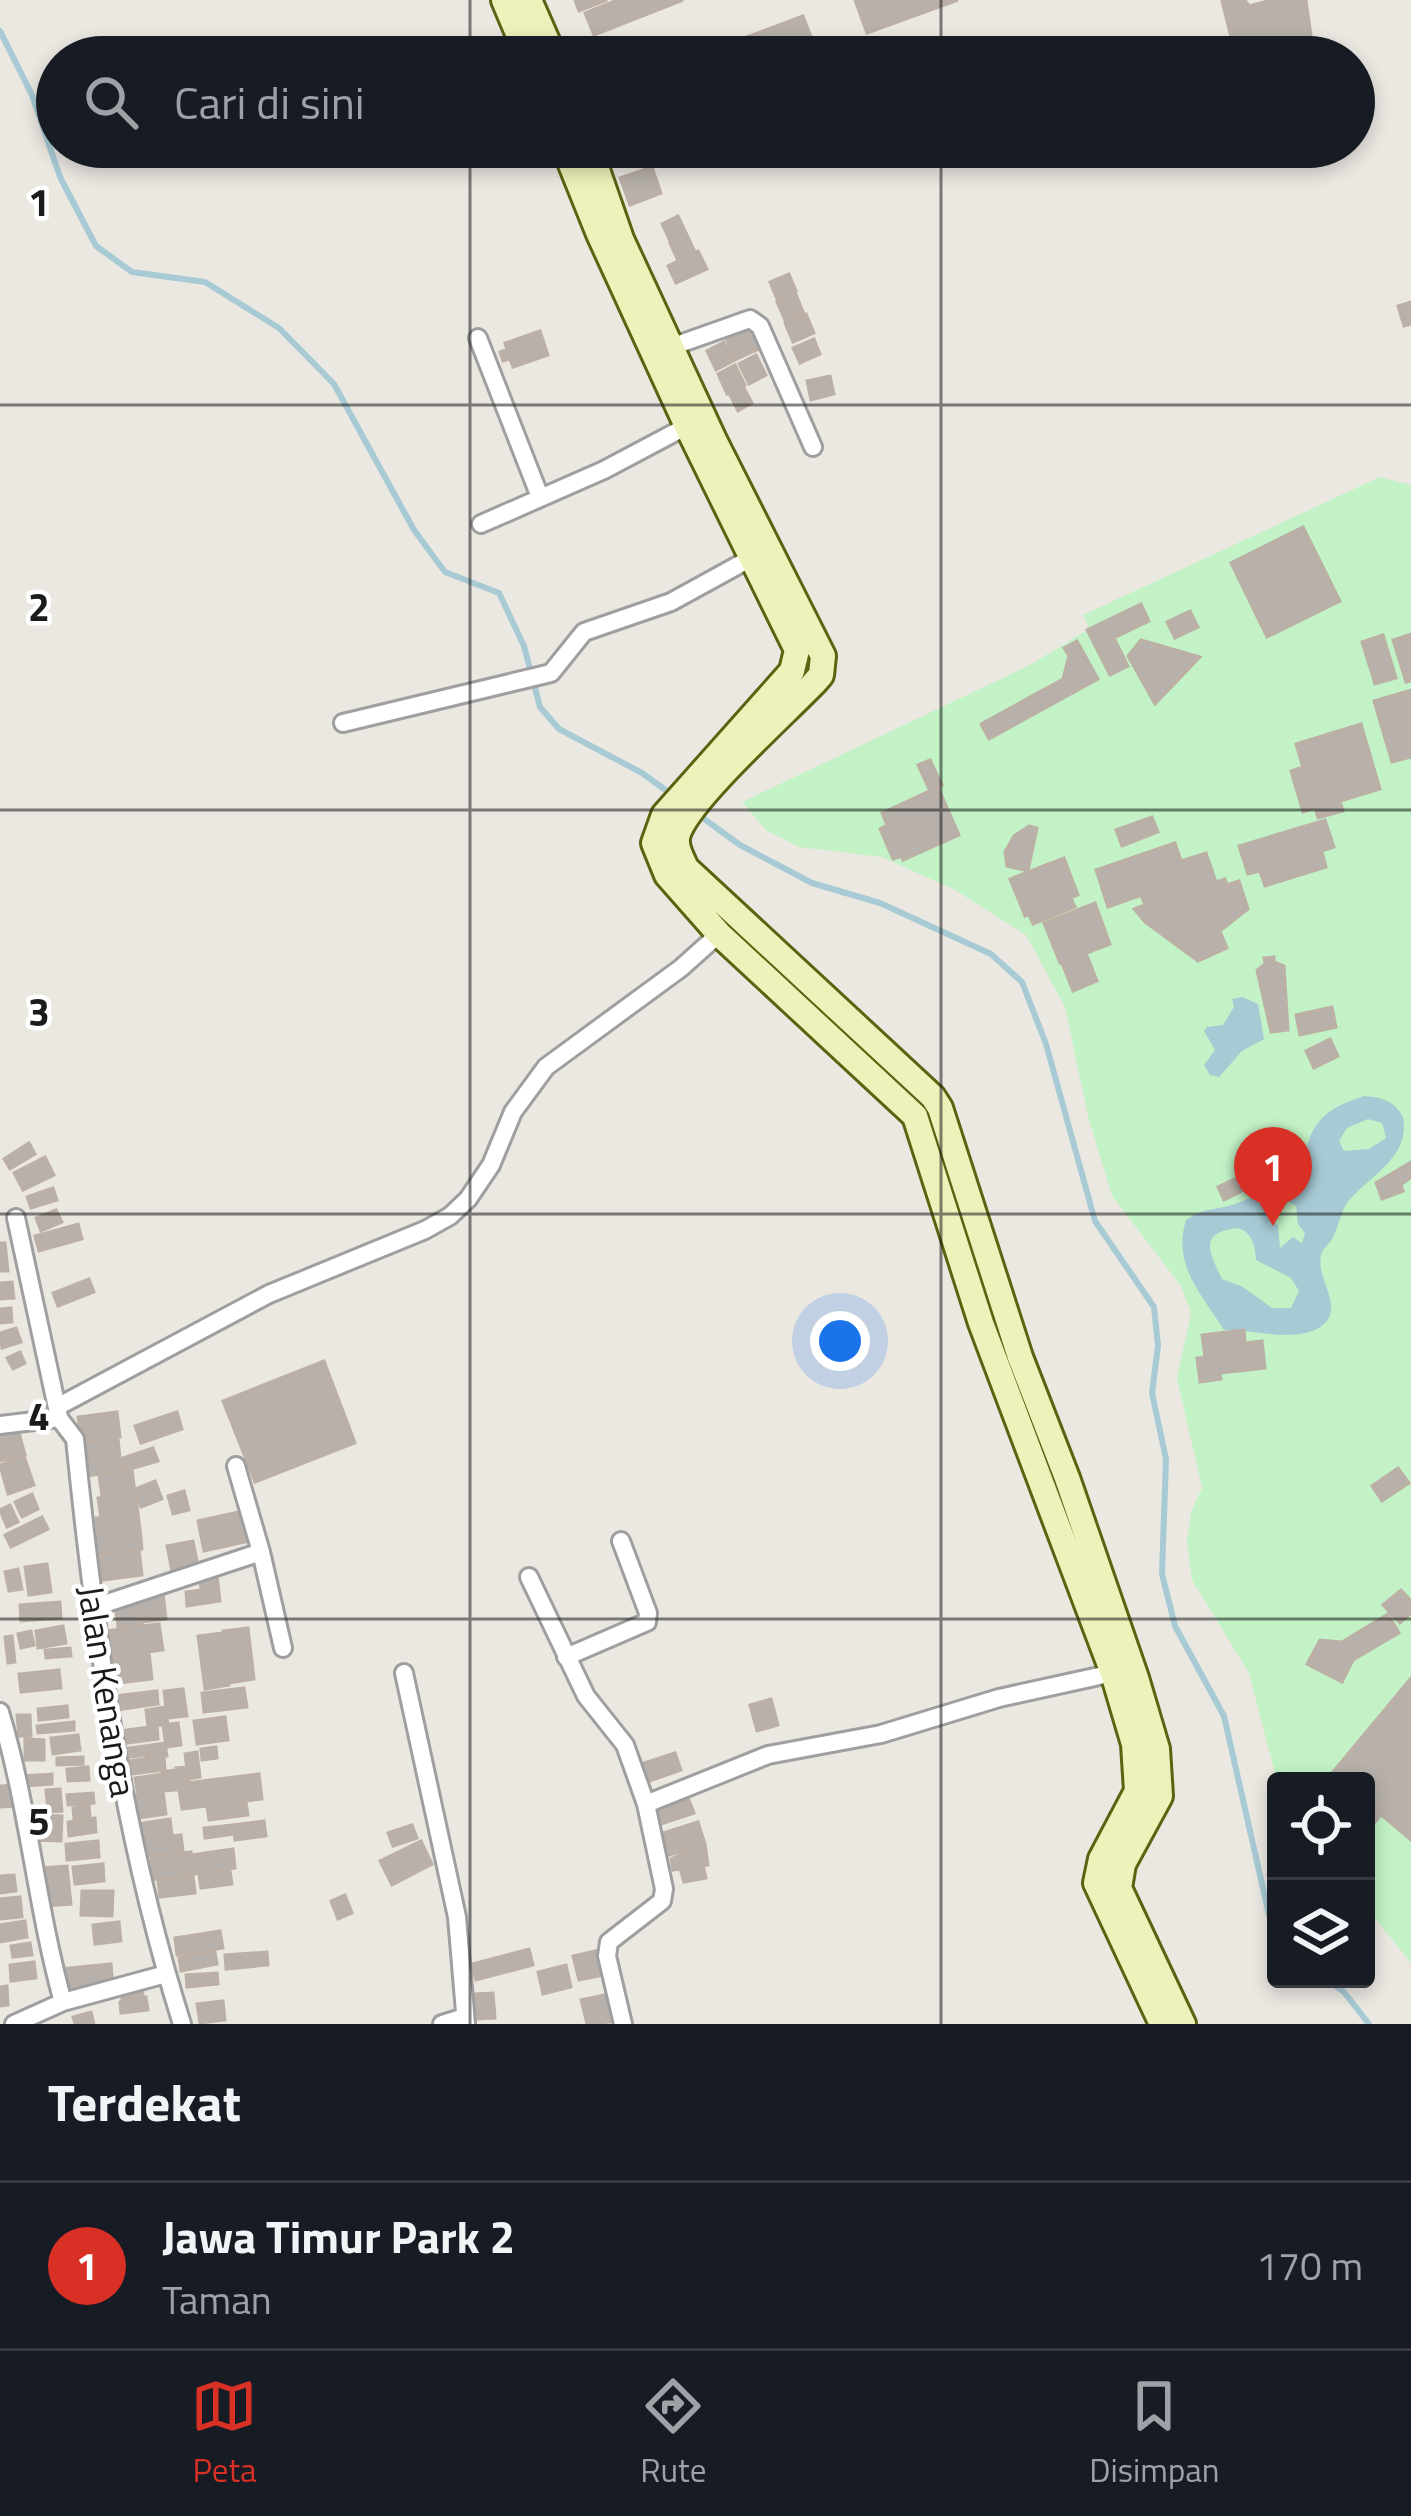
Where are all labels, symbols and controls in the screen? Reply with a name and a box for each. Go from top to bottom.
search box [36,36,1375,168]
text: Cari di sini [174,68,365,136]
icon: search [78,69,144,135]
text: 1 [28,172,50,231]
text: 2 [28,577,50,636]
text: 3 [28,982,50,1041]
pin: 1 [1234,1127,1312,1226]
your location [810,1311,870,1371]
text: 4 [28,1386,50,1445]
street label: Jalan Kenanga [64,1581,152,1801]
map controls [1267,1772,1375,1988]
button: locate [1267,1772,1375,1880]
text: 5 [28,1791,50,1850]
button: layers [1267,1880,1375,1988]
text: Terdekat [48,2063,241,2141]
text: Jawa Timur Park 2 [162,2202,515,2270]
text: 1 [76,2236,98,2295]
text: 170 m [1256,2236,1363,2295]
text: Taman [162,2270,272,2329]
tab: Peta [191,2373,257,2495]
tab: Rute [640,2373,706,2495]
tab: Disimpan [1089,2373,1220,2495]

